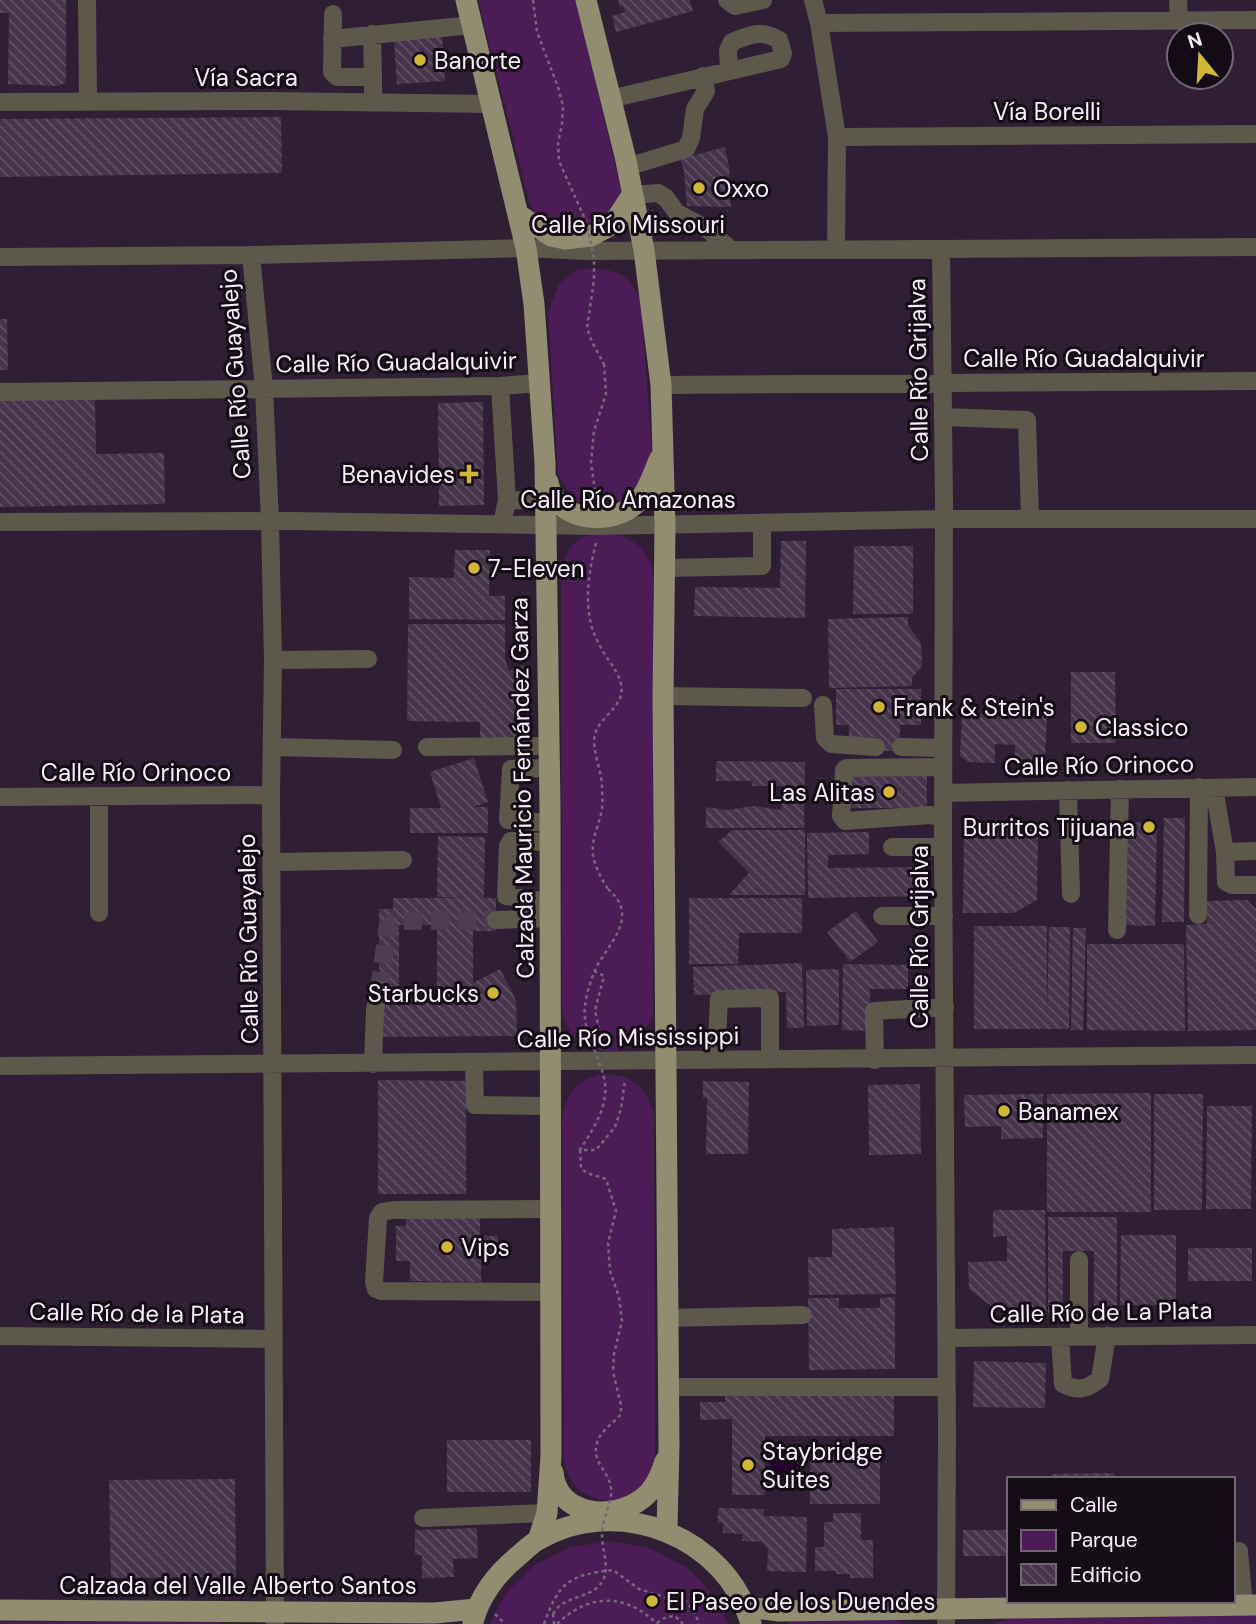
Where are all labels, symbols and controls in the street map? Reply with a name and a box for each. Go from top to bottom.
north arrow [1165,21,1235,91]
text: N [1184,26,1205,54]
place label: Banorte [434,45,521,76]
marker: Banorte [412,52,428,68]
street label: Vía Sacra [194,62,298,93]
street label: Vía Borelli [993,96,1101,127]
place label: Oxxo [713,173,769,204]
marker: Oxxo [691,180,707,196]
street label: Calle Río Missouri [531,209,725,240]
street label: Calle Río Guayalejo [212,268,258,480]
street label: Calle Río Grijalva [901,278,935,462]
street label: Calle Río Guadalquivir [963,343,1205,374]
street label: Calle Río Guadalquivir [275,344,517,380]
place label: Benavides [341,459,455,490]
marker: Benavides [461,466,477,482]
street label: Calle Río Amazonas [520,484,736,515]
place label: 7-Eleven [488,553,585,584]
marker: 7-Eleven [466,560,482,576]
street label: Calzada Mauricio Fernández Garza [503,597,541,979]
place label: Frank & Stein's [893,692,1055,723]
marker: Frank & Stein's [871,699,887,715]
place label: Classico [1095,712,1188,743]
marker: Classico [1073,719,1089,735]
street label: Calle Río Orinoco [1004,748,1194,782]
street label: Calle Río Orinoco [41,757,231,788]
place label: Las Alitas [769,777,875,808]
marker: Las Alitas [881,784,897,800]
place label: Burritos Tijuana [963,812,1135,843]
marker: Burritos Tijuana [1141,819,1157,835]
street label: Calle Río Guayalejo [231,833,265,1045]
street label: Calle Río Grijalva [904,845,935,1029]
place label: Starbucks [368,978,479,1009]
marker: Starbucks [485,985,501,1001]
street label: Calle Río Mississippi [516,1020,740,1054]
place label: Banamex [1018,1096,1119,1127]
marker: Banamex [996,1103,1012,1119]
place label: Vips [461,1232,510,1263]
marker: Vips [439,1239,455,1255]
street label: Calle Río de La Plata [989,1295,1213,1329]
street label: Calle Río de la Plata [29,1296,245,1330]
place label: Staybridge Suites [762,1436,883,1495]
marker: Staybridge Suites [740,1457,756,1473]
legend [1007,1477,1235,1603]
text: Calle [1070,1491,1118,1519]
text: Parque [1070,1526,1138,1554]
text: Edificio [1070,1561,1141,1589]
street label: Calzada del Valle Alberto Santos [59,1570,417,1601]
place label: El Paseo de los Duendes [666,1586,936,1617]
marker: El Paseo de los Duendes [644,1593,660,1609]

